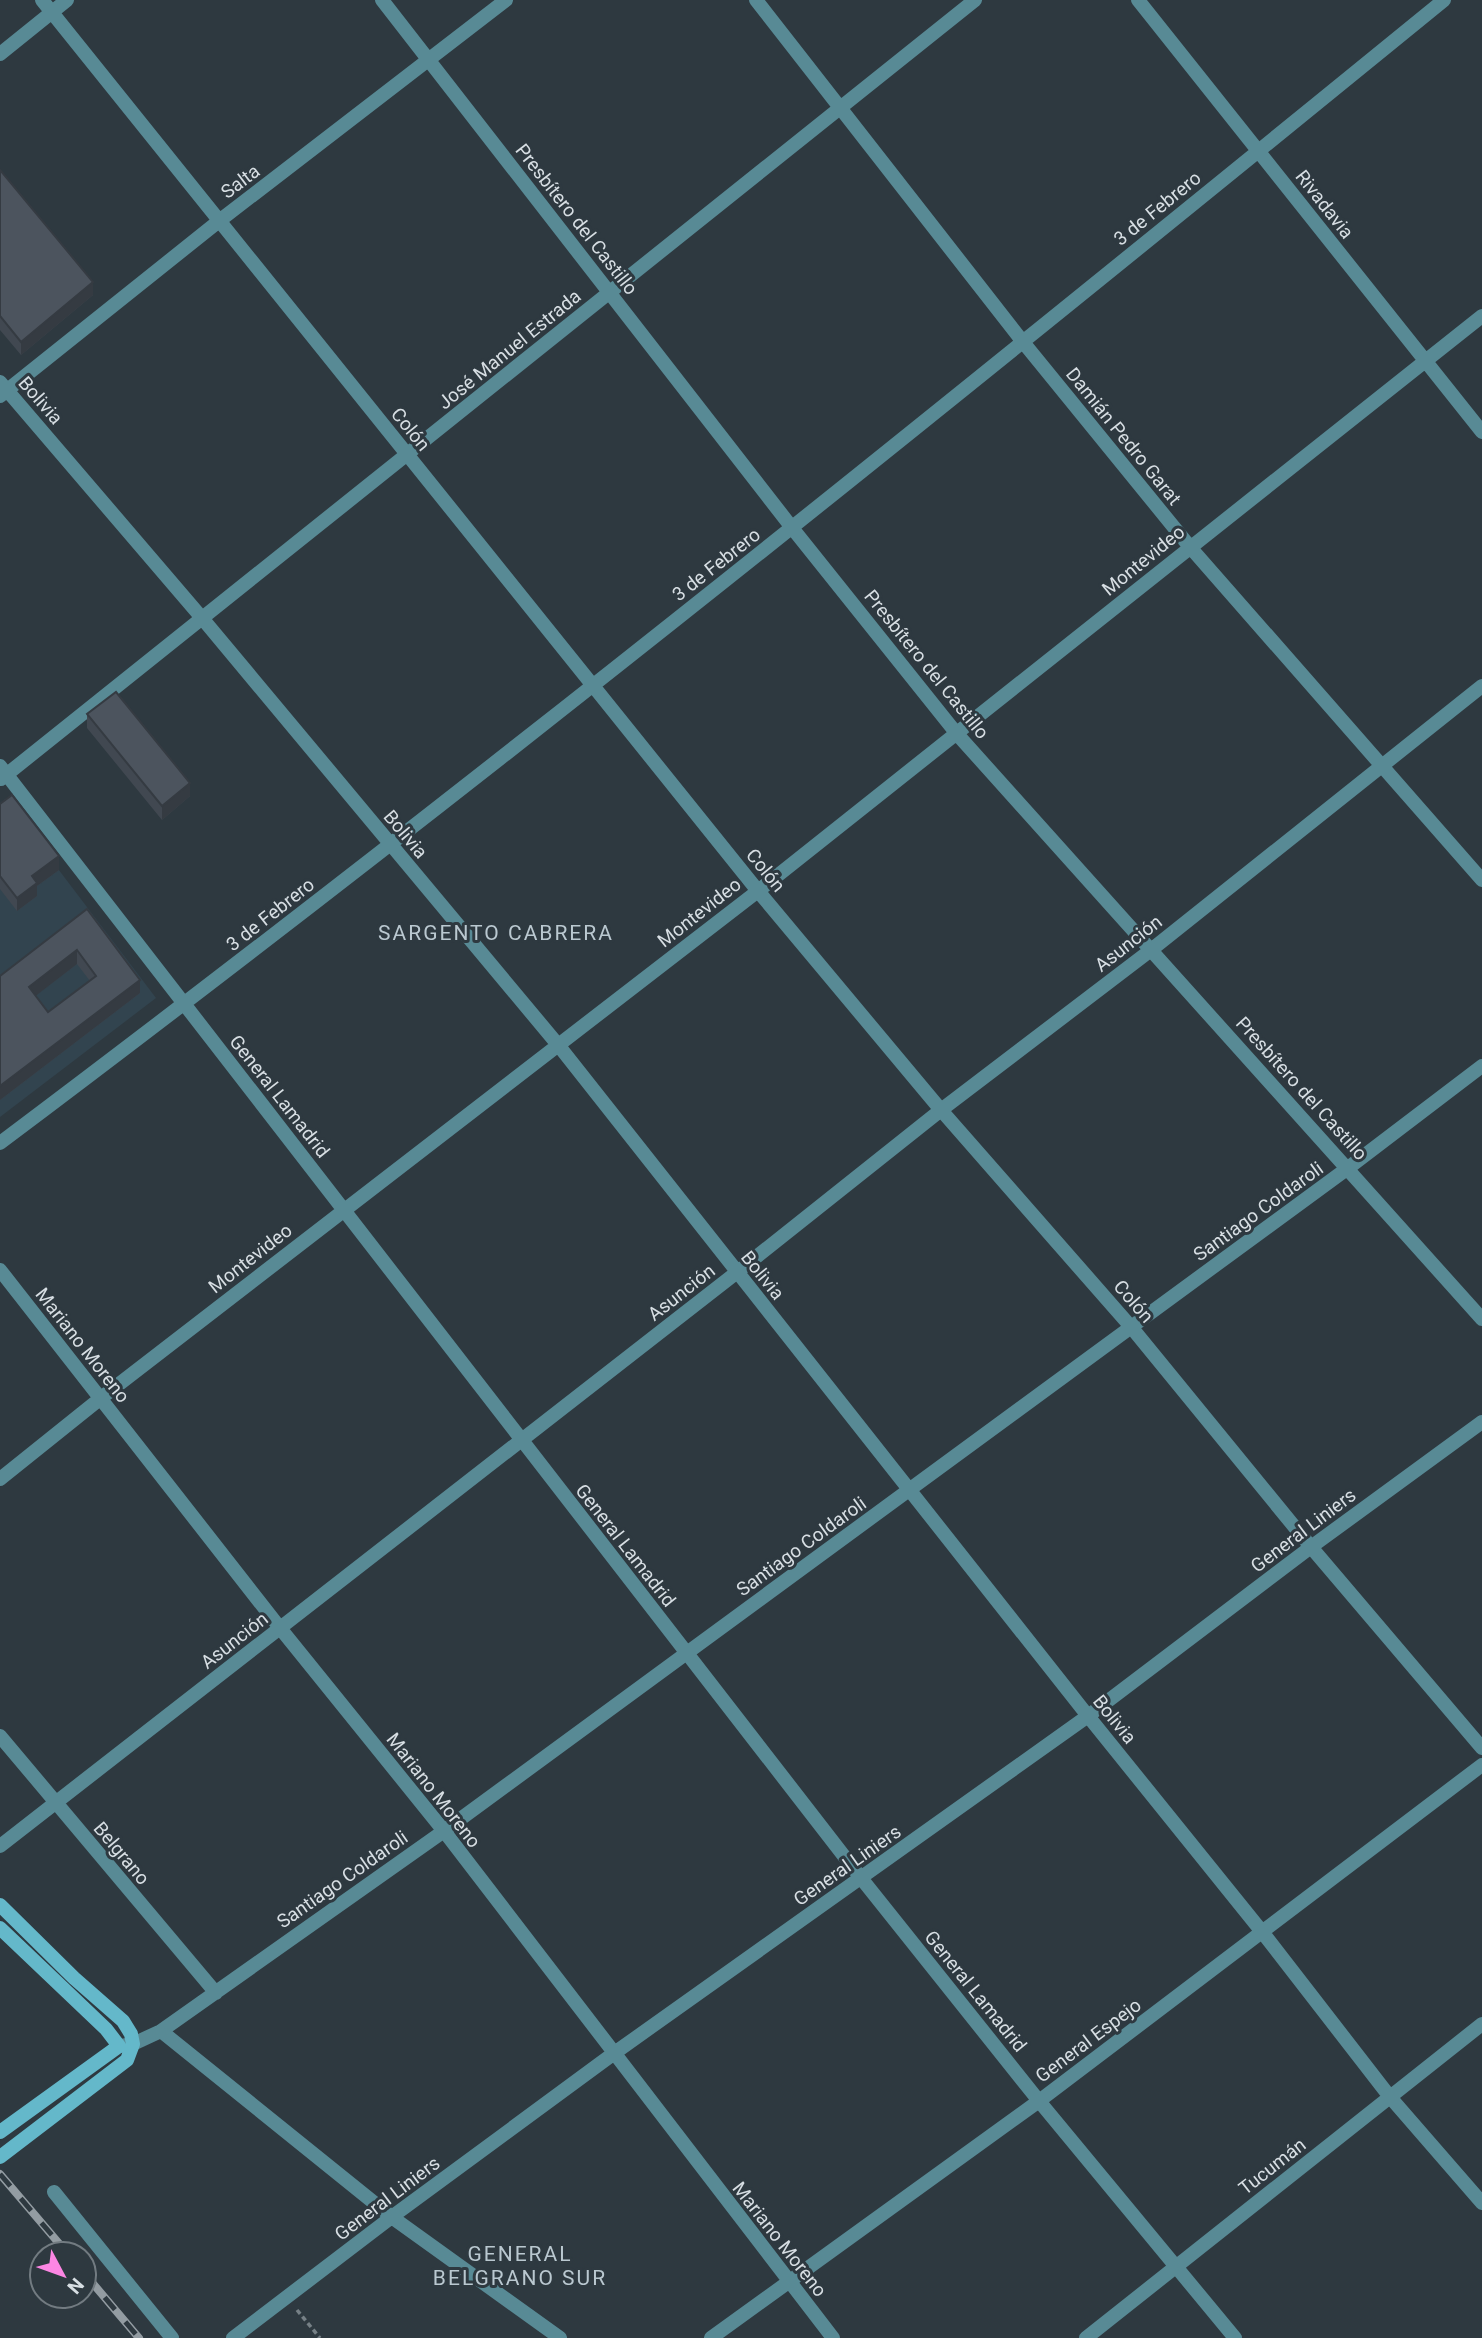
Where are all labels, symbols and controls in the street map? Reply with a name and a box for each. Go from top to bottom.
street label: Presbítero del Castillo [511,139,643,299]
street label: Salta [216,159,264,203]
street label: Rivadavia [1291,165,1359,243]
street label: 3 de Febrero [1109,166,1205,250]
street label: José Manuel Estrada [433,285,586,414]
street label: Damián Pedro Garat [1061,363,1186,510]
street label: Bolivia [14,372,68,429]
street label: Colón [386,403,435,456]
street label: Montevideo [1097,520,1189,601]
street label: 3 de Febrero [668,523,765,606]
street label: Presbítero del Castillo [859,585,994,743]
street label: Bolivia [379,805,432,863]
street label: Colón [741,844,790,897]
street label: 3 de Febrero [222,873,319,956]
street label: Montevideo [653,873,746,952]
street label: Asunción [1090,910,1167,977]
district label: SARGENTO CABRERA [378,921,614,945]
street label: Presbítero del Castillo [1231,1012,1372,1165]
street label: General Lamadrid [225,1030,335,1162]
street label: Santiago Coldaroli [1189,1157,1328,1266]
street label: Montevideo [204,1219,297,1298]
street label: Bolivia [736,1246,789,1304]
street label: Asunción [643,1259,720,1326]
street label: Colón [1109,1275,1158,1327]
street label: Mariano Moreno [31,1283,135,1407]
street label: General Lamadrid [571,1479,681,1611]
street label: General Liniers [1246,1483,1360,1577]
street label: Santiago Coldaroli [732,1492,871,1601]
street label: Asunción [196,1607,273,1674]
street label: Bolivia [1088,1690,1141,1748]
street label: Mariano Moreno [382,1728,486,1852]
street label: Belgrano [89,1817,155,1889]
street label: General Liniers [789,1820,905,1911]
street label: Santiago Coldaroli [272,1826,412,1933]
street label: General Lamadrid [920,1926,1032,2057]
street label: General Espejo [1031,1993,1146,2088]
street label: Tucumán [1234,2133,1310,2200]
street label: General Liniers [330,2151,444,2245]
street label: Mariano Moreno [728,2177,832,2301]
north arrow [28,2240,98,2310]
district label: GENERAL BELGRANO SUR [433,2242,607,2290]
text: N [62,2273,89,2298]

